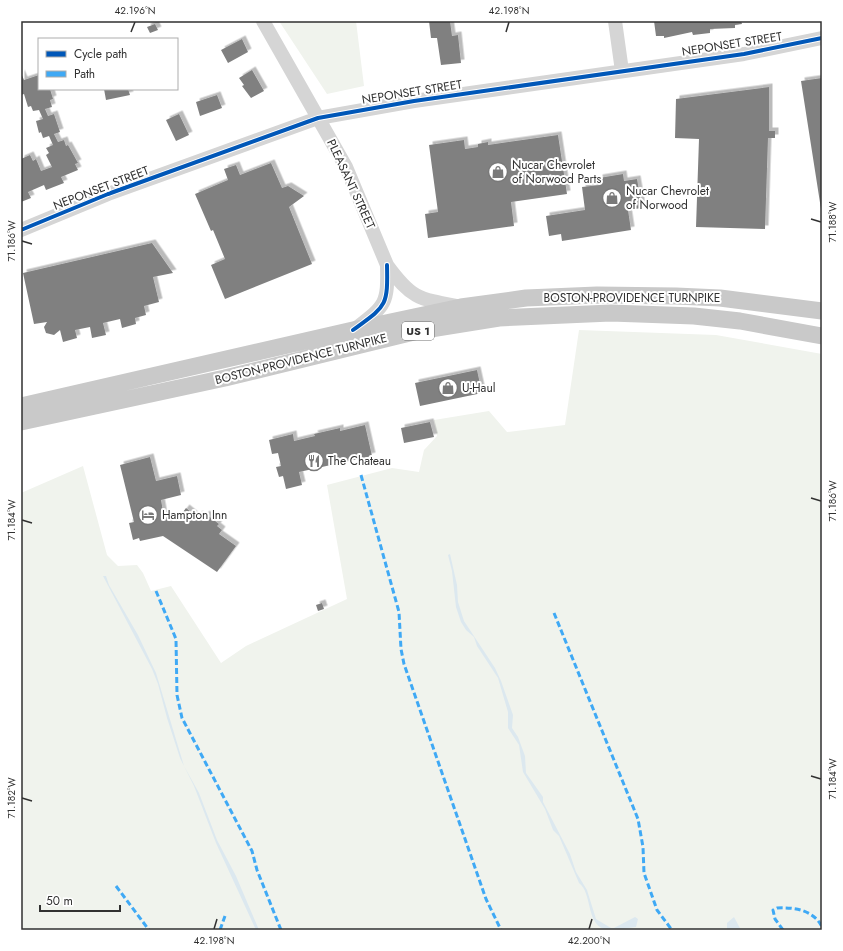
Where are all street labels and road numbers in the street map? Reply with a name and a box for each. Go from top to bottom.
street label: NEPONSET STREET [681,27,784,61]
street label: NEPONSET STREET [361,75,464,109]
street label: PLEASANT STREET [322,136,380,232]
street label: NEPONSET STREET [50,161,152,215]
street label: BOSTON-PROVIDENCE TURNPIKE [544,289,720,307]
road number: US 1 [402,322,434,340]
street label: BOSTON-PROVIDENCE TURNPIKE [213,329,389,389]

